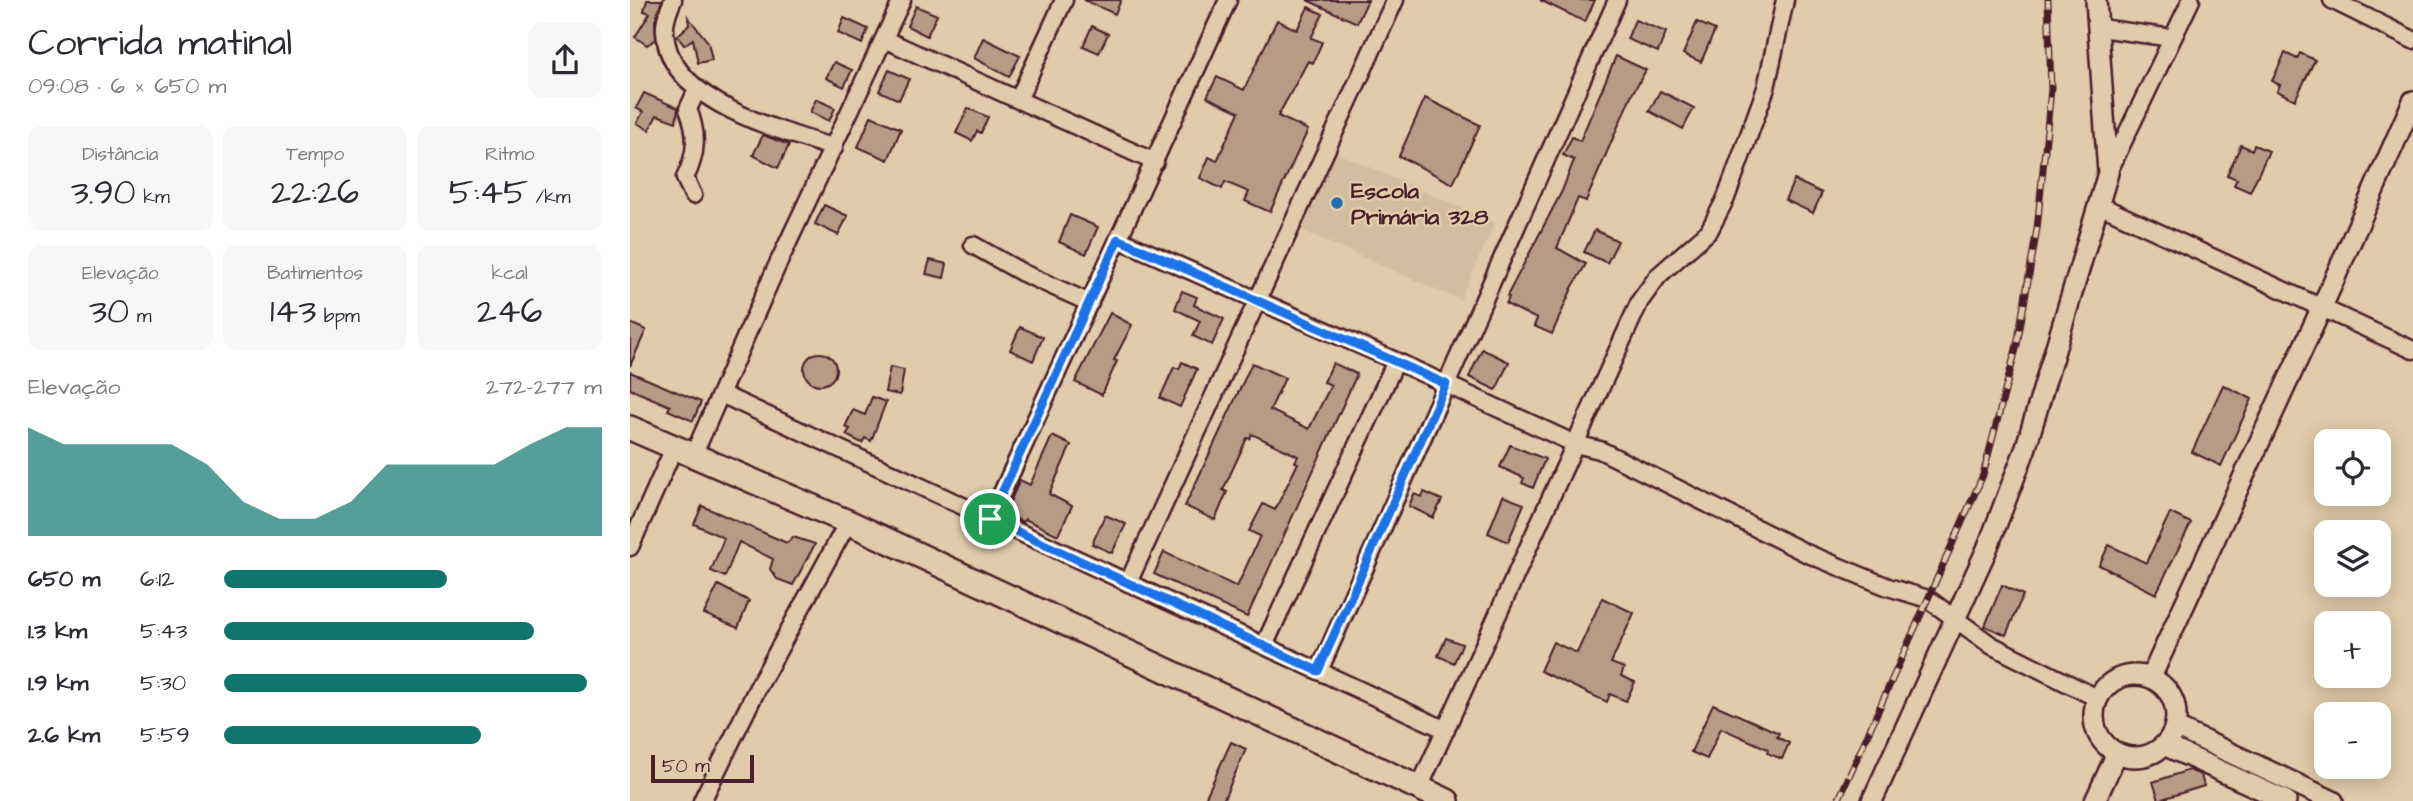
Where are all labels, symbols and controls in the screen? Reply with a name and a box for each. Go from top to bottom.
text: Corrida matinal [28,18,292,70]
button: share [528,23,602,97]
text: 09:08 · 6 × 650 m [28,70,227,102]
text: Distância [82,141,158,168]
text: Tempo [286,141,344,168]
text: Ritmo [485,141,534,168]
text: 3.90 [71,168,136,217]
text: 22:26 [271,168,359,217]
text: 5:45 [449,168,528,217]
place label: Escola Primária 328 [1351,175,1488,233]
text: km [136,184,170,211]
text: /km [528,184,571,211]
marker: Escola Primária 328 [1329,195,1345,211]
text: Elevação [82,260,159,287]
text: Batimentos [267,260,363,287]
text: kcal [491,260,528,287]
text: 30 [89,287,129,336]
text: 143 [270,287,316,336]
text: 246 [477,287,543,336]
text: m [129,303,151,330]
text: bpm [316,303,360,330]
text: Elevação [28,371,121,403]
text: 272–277 m [486,371,602,403]
map controls [2314,429,2391,779]
button: locate [2314,429,2391,506]
pin [960,489,1020,549]
icon: arrive [971,500,1009,538]
button: layers [2314,520,2391,597]
text: 650 m [28,563,100,595]
text: 6:12 [140,563,174,595]
button: + [2314,611,2391,688]
text: 1.3 km [28,615,87,647]
text: 5:43 [140,615,187,647]
text: 1.9 km [28,667,89,699]
text: 5:30 [140,667,186,699]
button: − [2314,702,2391,779]
text: 2.6 km [28,719,100,751]
text: 5:59 [140,719,190,751]
scale bar [651,752,754,784]
text: 50 m [662,753,710,780]

